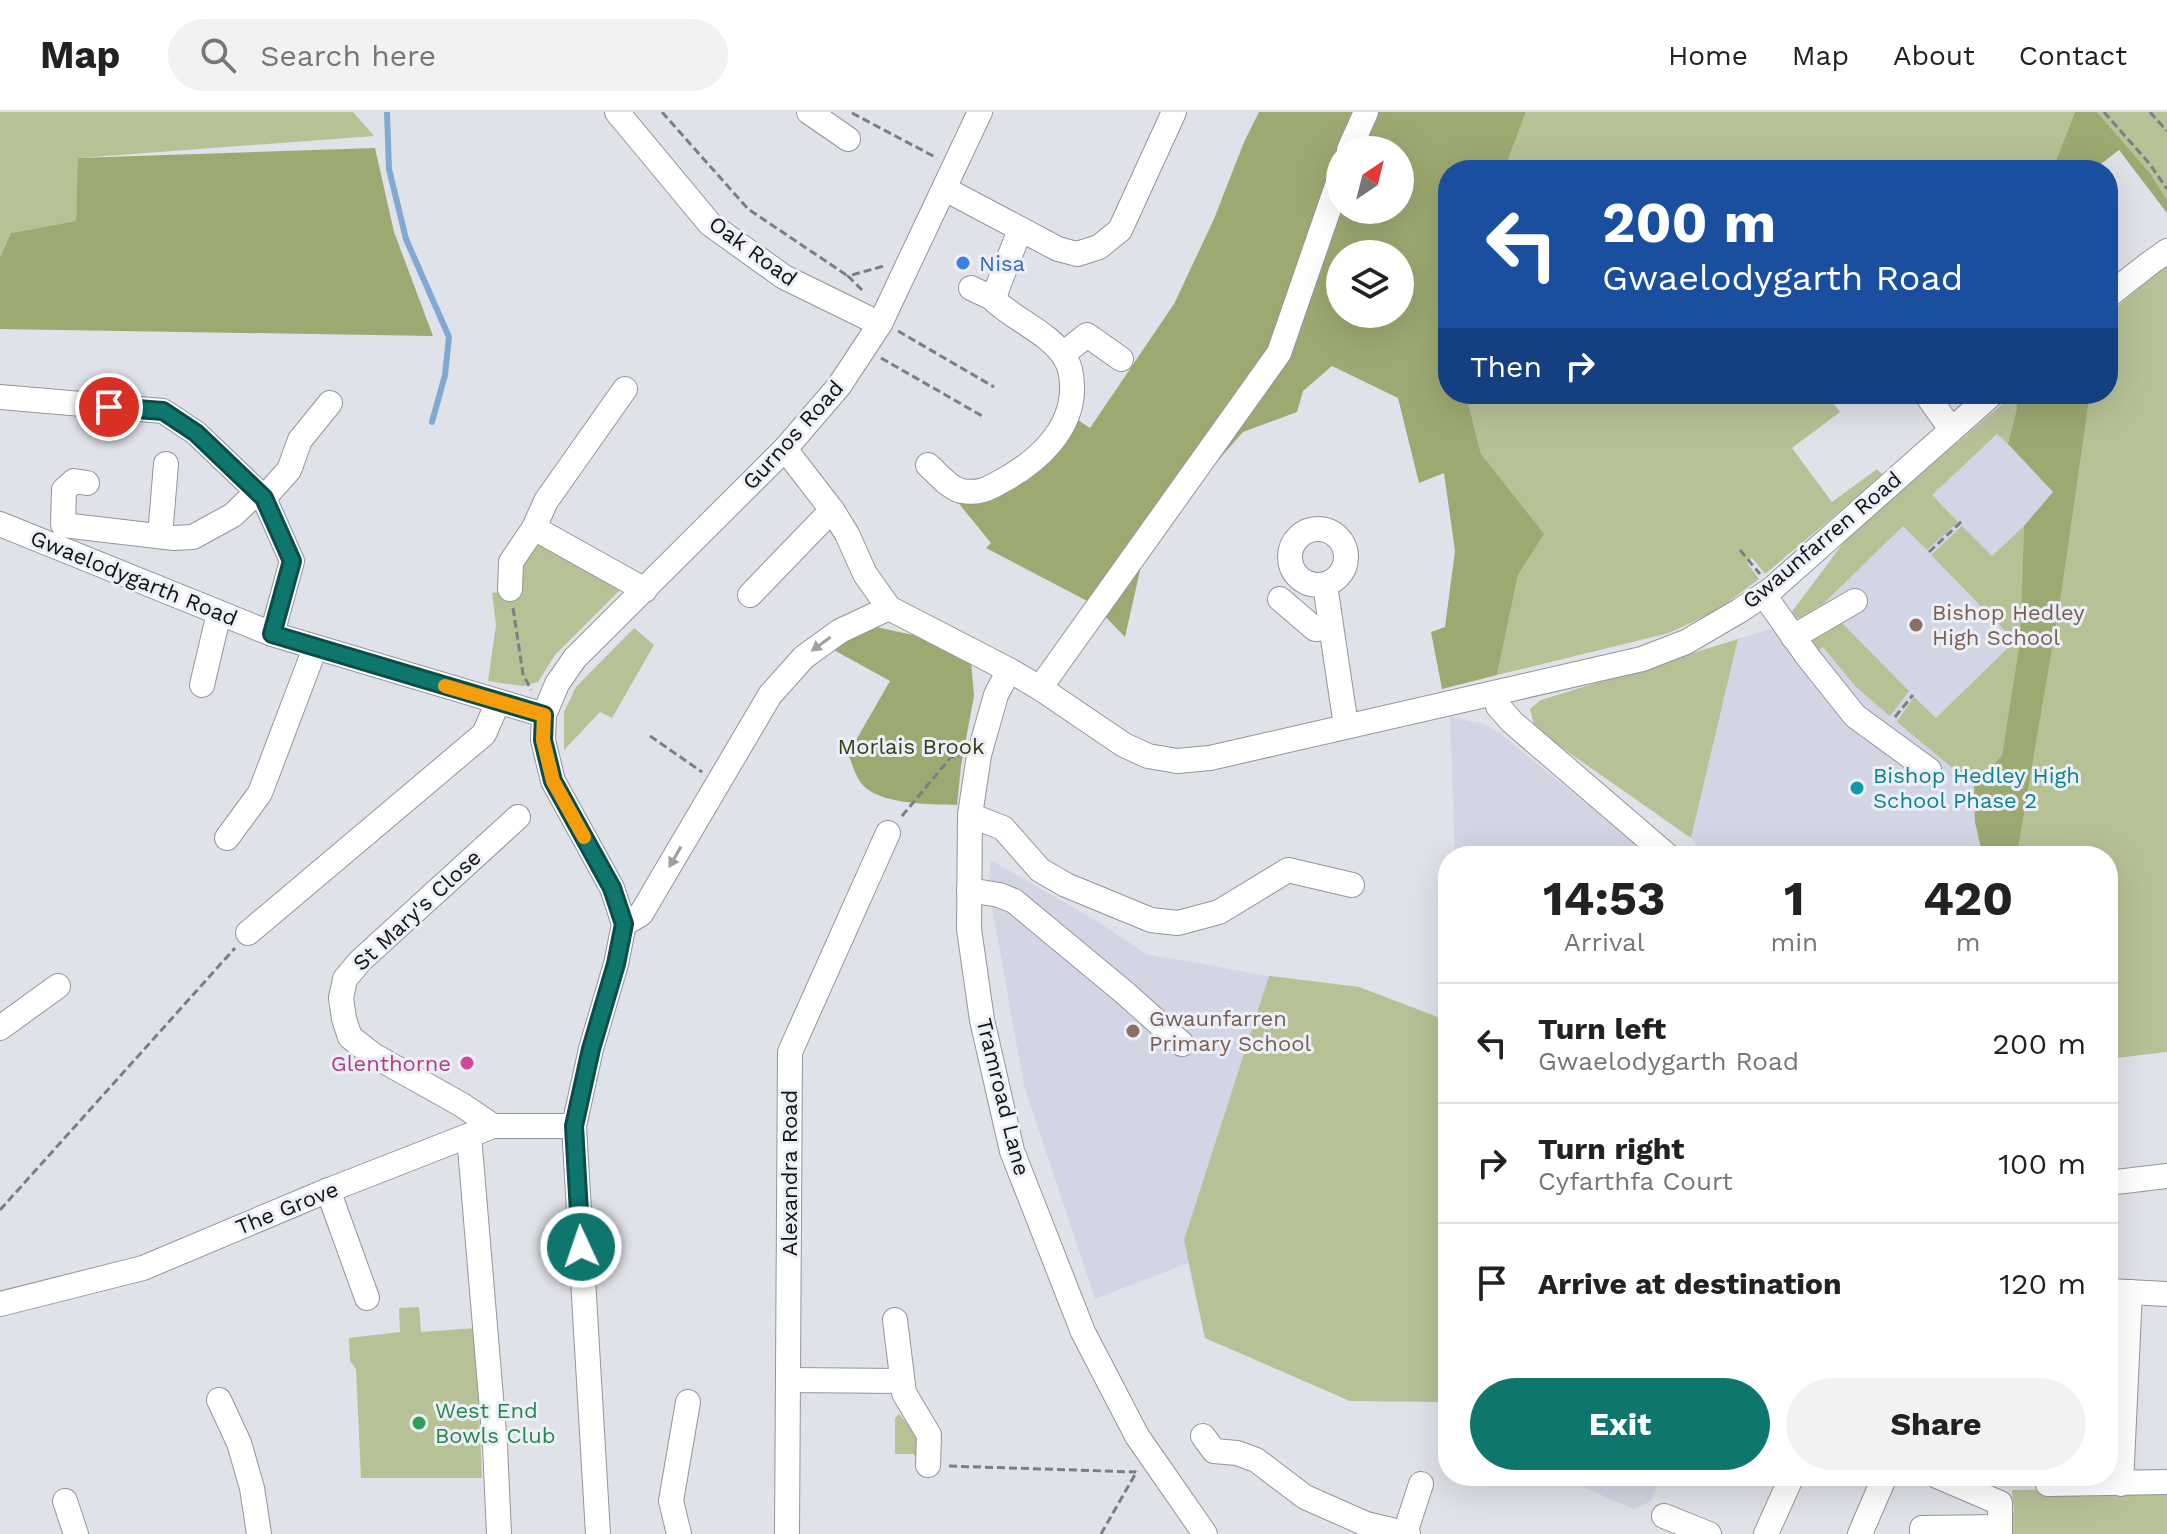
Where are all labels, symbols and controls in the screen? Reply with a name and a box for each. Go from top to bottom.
search box [168,19,728,91]
text: Map [40,33,120,77]
icon: search [196,33,240,77]
text: Search here [260,38,436,73]
text: Home [1668,39,1748,72]
text: Map [1792,39,1849,72]
text: About [1893,39,1975,72]
text: Contact [2019,39,2127,72]
north arrow [1326,136,1414,224]
map controls [1326,136,1414,328]
text: 200 m [1602,190,1776,256]
icon: left [1470,192,1574,296]
street label: Oak Road [704,211,802,291]
button: layers [1326,240,1414,328]
place label: Nisa [979,251,1025,276]
marker: Nisa [954,254,972,272]
text: Gwaelodygarth Road [1602,257,1963,299]
icon: right [1558,344,1602,388]
text: Then [1470,349,1542,384]
pin [75,373,143,441]
street label: Gurnos Road [738,375,848,495]
icon: arrive [87,385,131,429]
street label: Gwaunfarren Road [1738,466,1906,614]
street label: Gwaelodygarth Road [27,525,241,631]
place label: Bishop Hedley High School [1932,600,2085,650]
marker: Bishop Hedley High School [1907,616,1925,634]
one-way arrow [811,636,831,652]
park label: Morlais Brook [838,734,984,759]
place label: Bishop Hedley High School Phase 2 [1873,763,2080,813]
marker: Bishop Hedley High School Phase 2 [1848,779,1866,797]
street label: St Mary's Close [348,844,486,976]
one-way arrow [668,846,682,868]
text: 14:53 [1543,870,1666,927]
text: 1 [1784,870,1805,927]
text: 420 [1923,870,2013,927]
text: Arrival [1564,927,1645,957]
text: min [1770,927,1818,957]
text: m [1956,927,1980,957]
place label: Gwaunfarren Primary School [1149,1006,1311,1056]
text: Turn left [1538,1011,1666,1046]
street label: Tramroad Lane [971,1016,1035,1178]
icon: left [1470,1021,1514,1065]
marker: Gwaunfarren Primary School [1124,1022,1142,1040]
text: 200 m [1992,1026,2086,1061]
text: Gwaelodygarth Road [1538,1046,1799,1076]
place label: Glenthorne [331,1051,451,1076]
marker: Glenthorne [458,1054,476,1072]
street label: Alexandra Road [777,1090,802,1256]
text: Turn right [1538,1131,1684,1166]
icon: right [1470,1141,1514,1185]
text: 100 m [1998,1146,2086,1181]
text: Cyfarthfa Court [1538,1166,1733,1196]
street label: The Grove [232,1176,342,1240]
position arrow [539,1205,623,1289]
icon: arrive [1470,1261,1514,1305]
text: Arrive at destination [1538,1266,1842,1301]
text: 120 m [1999,1266,2086,1301]
button: Exit [1470,1378,1770,1470]
button: Share [1786,1378,2086,1470]
place label: West End Bowls Club [435,1398,556,1448]
marker: West End Bowls Club [410,1414,428,1432]

